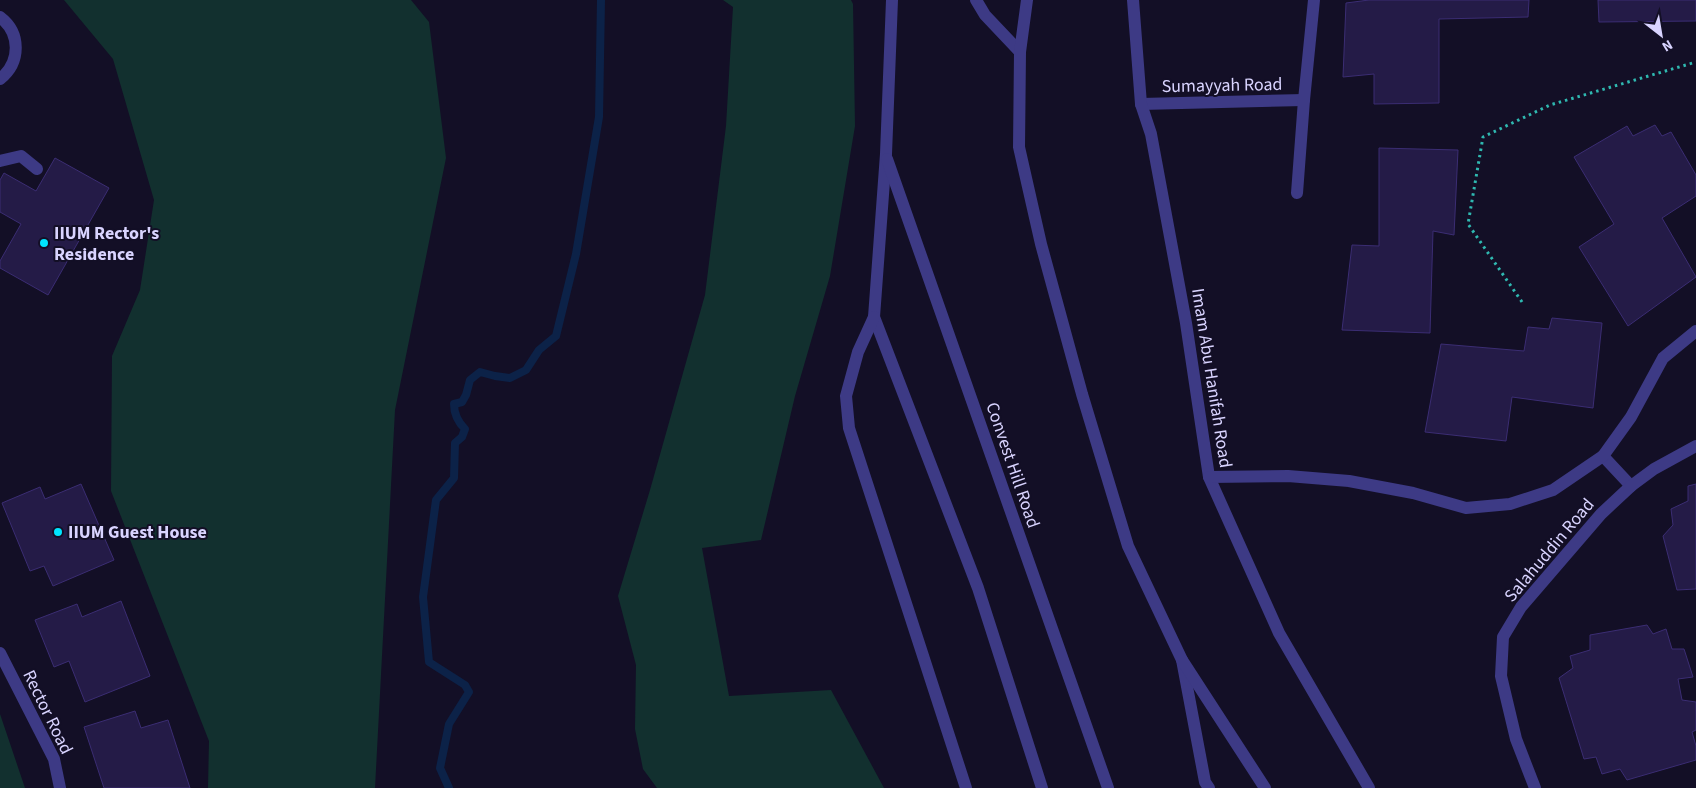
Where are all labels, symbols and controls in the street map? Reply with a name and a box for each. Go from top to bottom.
north arrow [1636,10,1686,60]
text: N [1658,34,1676,56]
street label: Sumayyah Road [1161,72,1283,99]
place label: IIUM Rector's Residence [54,221,159,267]
marker: IIUM Rector's Residence [38,237,50,249]
street label: Imam Abu Hanifah Road [1185,287,1238,470]
street label: Convest Hill Road [979,399,1046,531]
street label: Salahuddin Road [1499,493,1600,608]
place label: IIUM Guest House [68,520,207,545]
marker: IIUM Guest House [52,526,64,538]
street label: Rector Road [16,666,79,759]

